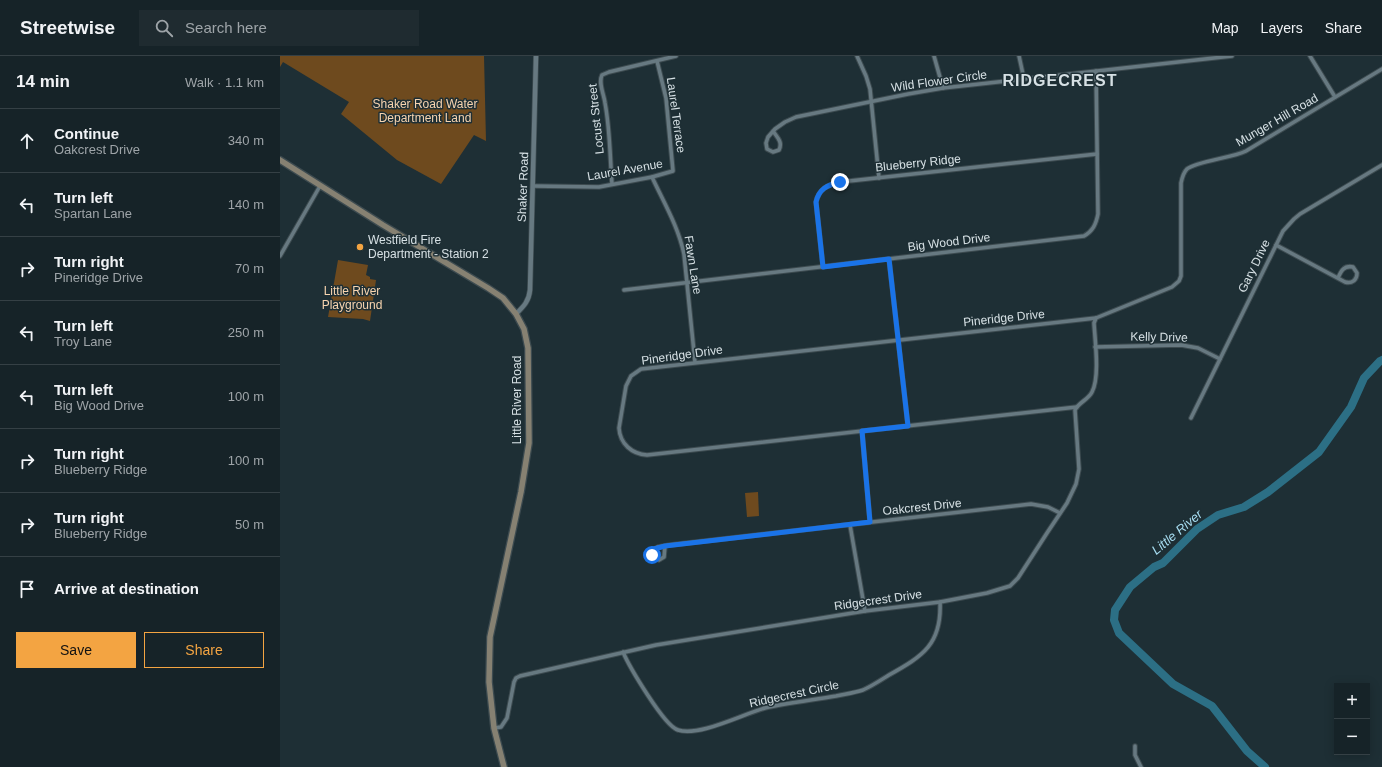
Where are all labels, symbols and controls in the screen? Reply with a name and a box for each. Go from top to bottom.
search box [139,10,419,46]
text: Streetwise [20,17,115,38]
icon: search [153,17,175,39]
text: Search here [185,19,267,36]
text: Map [1211,20,1239,36]
text: Layers [1261,20,1303,36]
text: Share [1325,20,1362,36]
street label: Wild Flower Circle [890,67,988,95]
text: 14 min [16,72,70,91]
district label: RIDGECREST [1003,72,1117,89]
text: Walk · 1.1 km [185,75,264,90]
street label: Laurel Terrace [664,76,688,154]
street label: Locust Street [585,82,607,155]
street label: Munger Hill Road [1233,91,1321,149]
park label: Shaker Road Water Department Land [373,97,477,125]
text: Continue [54,125,119,142]
icon: ahead [16,130,38,152]
text: 340 m [228,133,264,148]
text: Oakcrest Drive [54,142,140,157]
street label: Shaker Road [515,152,531,222]
street label: Blueberry Ridge [874,152,962,174]
street label: Laurel Avenue [586,156,664,184]
route end [831,173,849,191]
text: Turn left [54,189,113,206]
icon: left [16,194,38,216]
text: 140 m [228,197,264,212]
text: Spartan Lane [54,206,132,221]
street label: Big Wood Drive [907,230,991,254]
place label: Westfield Fire Department - Station 2 [368,233,489,261]
street label: Fawn Lane [681,235,705,296]
street label: Gary Drive [1235,237,1273,295]
marker: Westfield Fire Department - Station 2 [355,242,365,252]
text: Turn right [54,253,124,270]
icon: right [16,258,38,280]
text: 70 m [235,261,264,276]
text: Pineridge Drive [54,270,143,285]
park label: Little River Playground [322,284,382,312]
street label: Pineridge Drive [962,307,1046,329]
text: Turn left [54,317,113,334]
icon: left [16,322,38,344]
text: 250 m [228,325,264,340]
street label: Kelly Drive [1130,330,1188,345]
text: Troy Lane [54,334,112,349]
street label: Pineridge Drive [640,342,724,368]
street label: Little River Road [510,356,524,444]
text: Turn left [54,381,113,398]
icon: left [16,386,38,408]
text: 100 m [228,389,264,404]
text: Big Wood Drive [54,398,144,413]
text: Turn right [54,445,124,462]
icon: right [16,450,38,472]
text: 100 m [228,453,264,468]
text: Blueberry Ridge [54,462,147,477]
street label: Oakcrest Drive [882,496,963,518]
water label: Little River [1149,506,1206,557]
text: Turn right [54,509,124,526]
icon: right [16,514,38,536]
text: 50 m [235,517,264,532]
text: Blueberry Ridge [54,526,147,541]
route start [643,546,661,564]
icon: arrive [16,578,38,600]
text: Arrive at destination [54,580,199,597]
street label: Ridgecrest Drive [833,587,923,613]
button: Save [16,632,136,668]
button: Share [144,632,264,668]
street label: Ridgecrest Circle [748,678,840,710]
map controls [1334,683,1370,755]
button: + [1334,683,1370,719]
button: − [1334,719,1370,755]

